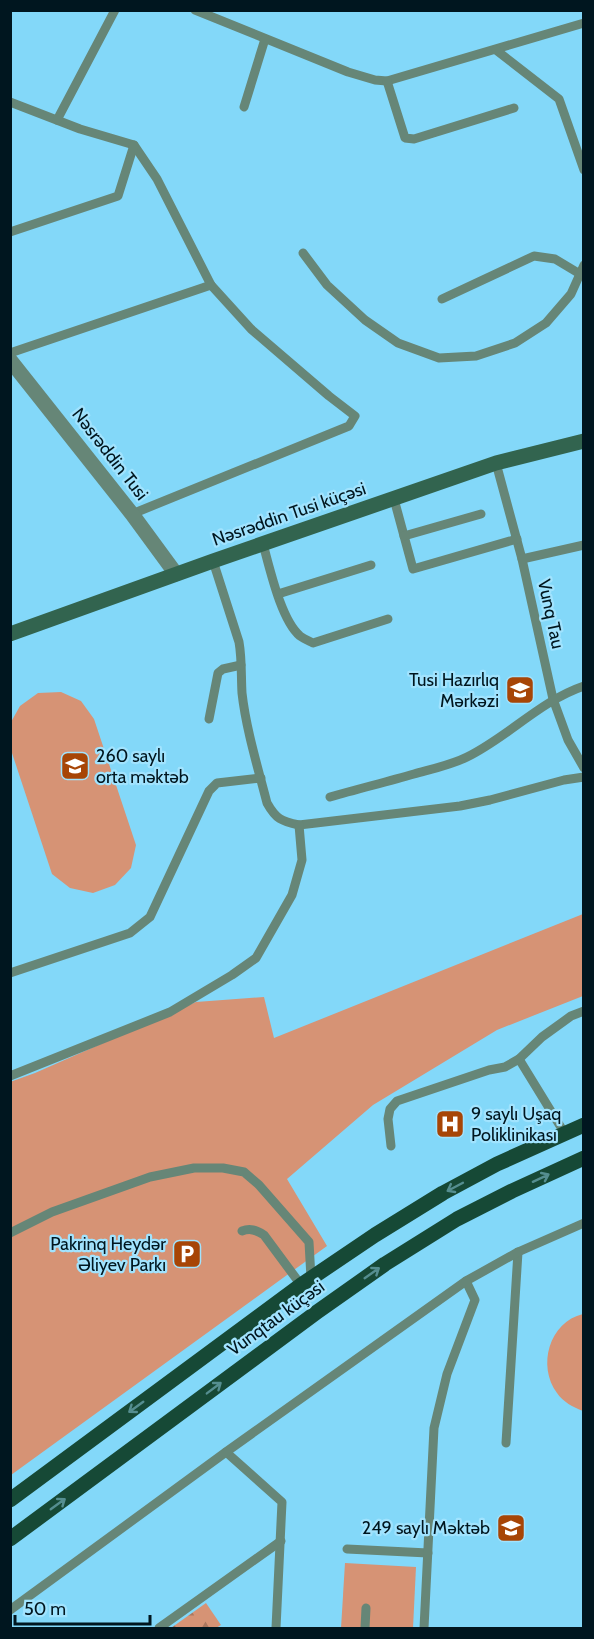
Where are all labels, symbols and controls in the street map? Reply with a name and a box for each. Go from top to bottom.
street label: Nəsrəddin Tusi [67,404,153,504]
street label: Nəsrəddin Tusi küçəsi [209,477,369,551]
street label: Vunq Tau [533,577,569,651]
place label: Tusi Hazırlıq Mərkəzi [409,669,499,712]
school or university icon: Tusi Hazırlıq Mərkəzi [504,674,536,706]
place label: 260 saylı orta məktəb [96,745,189,788]
school or university icon: 260 saylı orta məktəb [59,750,91,782]
place label: 9 saylı Uşaq Poliklinikası [471,1103,561,1146]
hospital icon: 9 saylı Uşaq Poliklinikası [434,1108,466,1140]
one-way arrow [532,1171,550,1183]
one-way arrow [446,1181,464,1193]
place label: Pakrinq Heydər Əliyev Parkı [50,1233,166,1276]
parking icon: Pakrinq Heydər Əliyev Parkı [171,1238,203,1270]
one-way arrow [363,1267,379,1279]
street label: Vunqtau küçəsi [223,1276,329,1360]
one-way arrow [206,1382,222,1395]
one-way arrow [128,1401,144,1413]
one-way arrow [49,1498,65,1511]
school or university icon: 249 saylı Məktəb [495,1512,527,1544]
place label: 249 saylı Məktəb [362,1517,490,1539]
scale bar [15,1588,150,1626]
text: 50 m [24,1598,66,1620]

